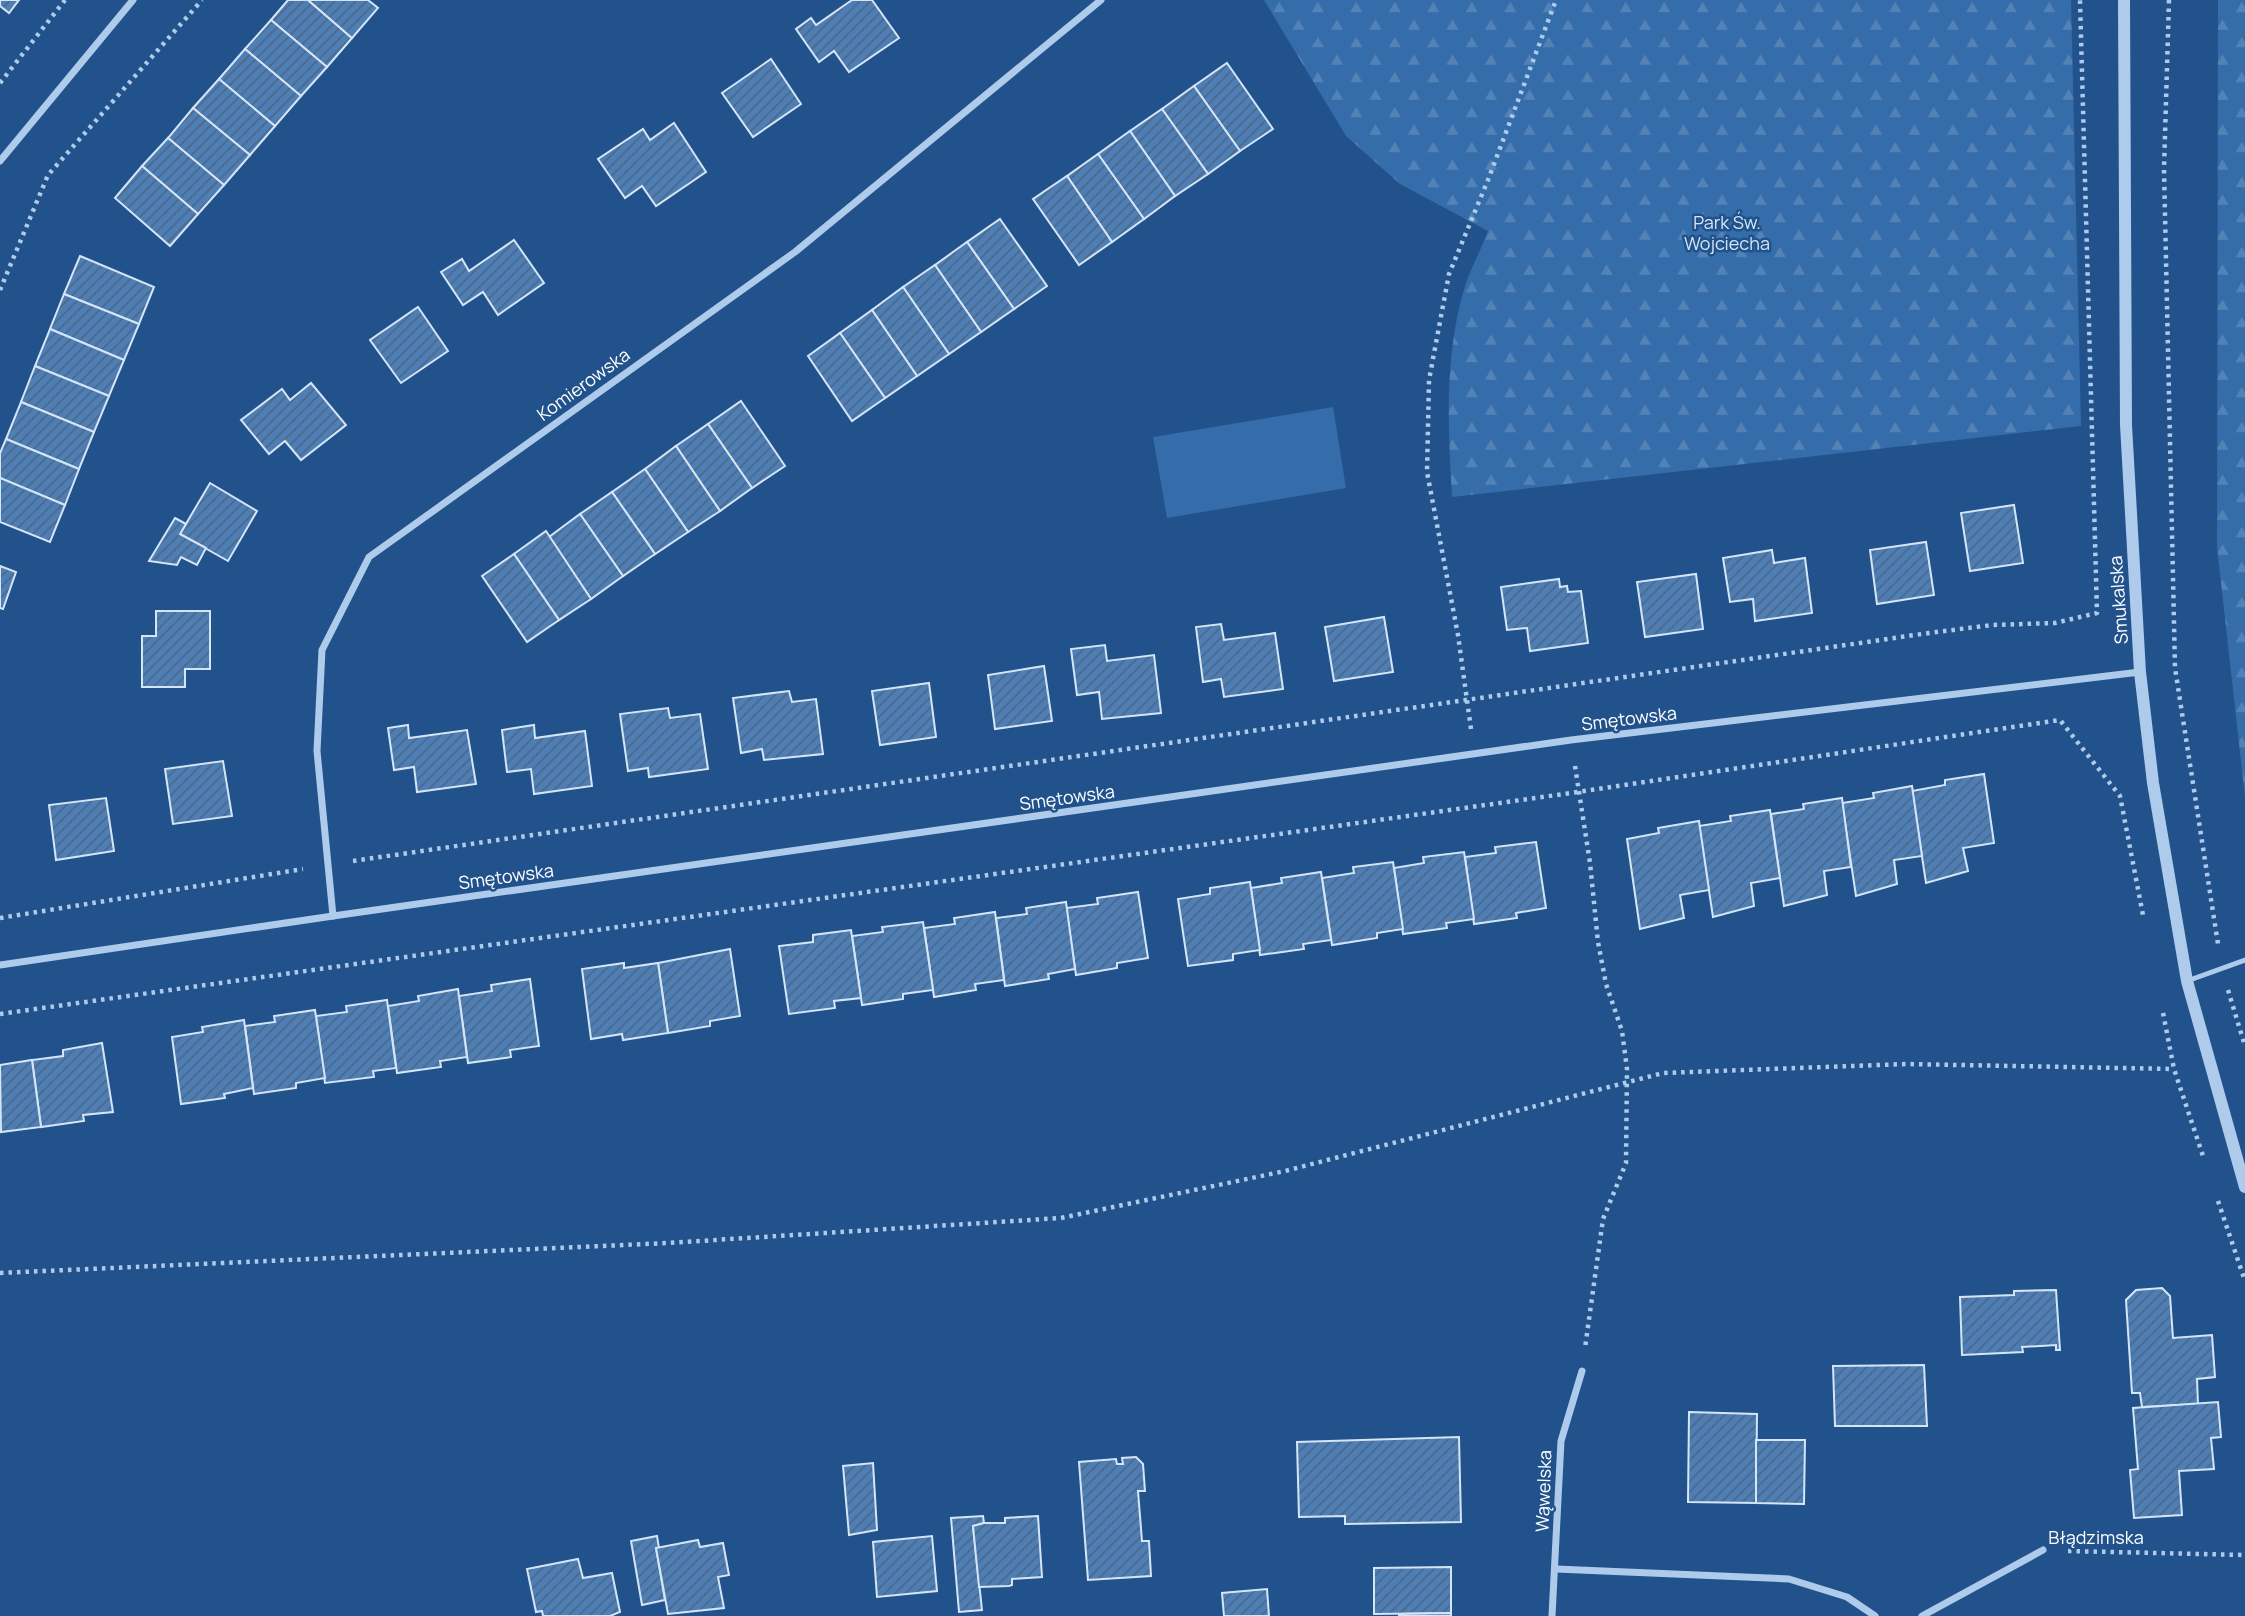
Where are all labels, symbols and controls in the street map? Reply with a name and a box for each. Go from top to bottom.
park label: Park Św. Wojciecha [1684,210,1770,255]
street label: Komierowska [532,342,634,426]
street label: Smukalska [2103,555,2133,645]
street label: Smętowska [1580,700,1678,736]
street label: Smętowska [1018,778,1116,816]
street label: Smętowska [457,857,555,895]
street label: Wąwelska [1530,1449,1556,1533]
street label: Błądzimska [2048,1525,2144,1549]

